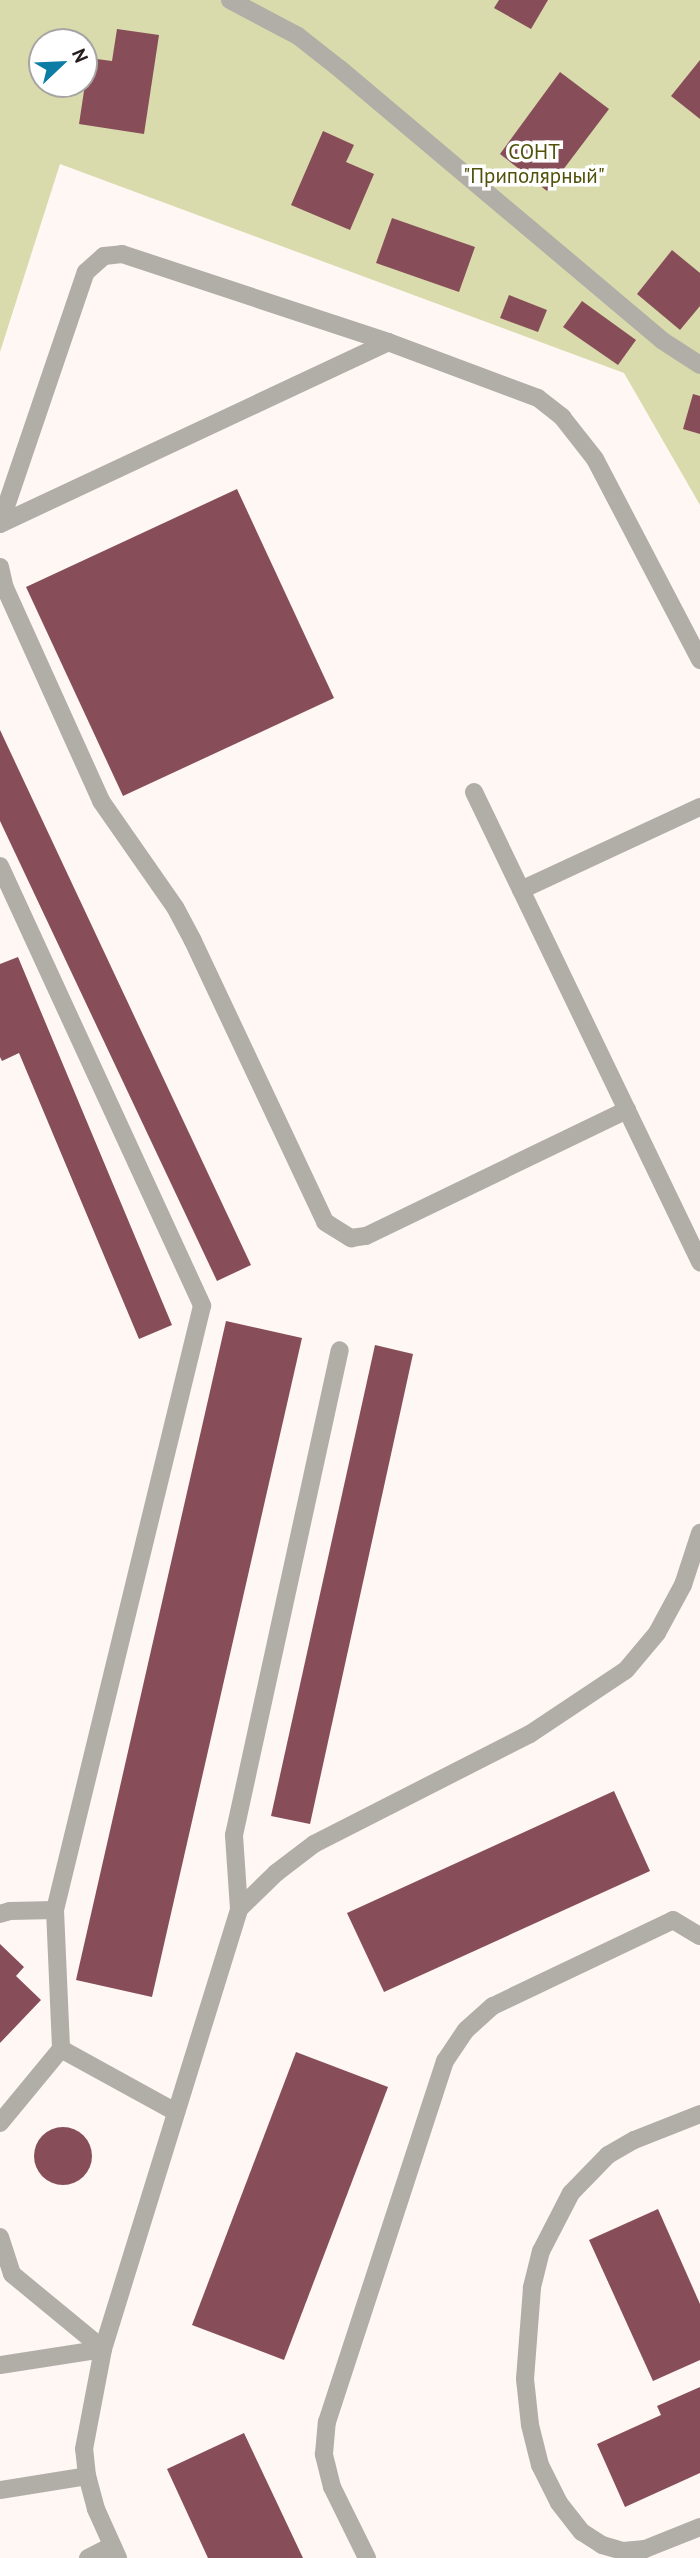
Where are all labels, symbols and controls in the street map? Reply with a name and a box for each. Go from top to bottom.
north arrow [28,28,98,98]
text: N [67,45,94,66]
park label: СОНТ "Приполярный" [463,139,605,189]

